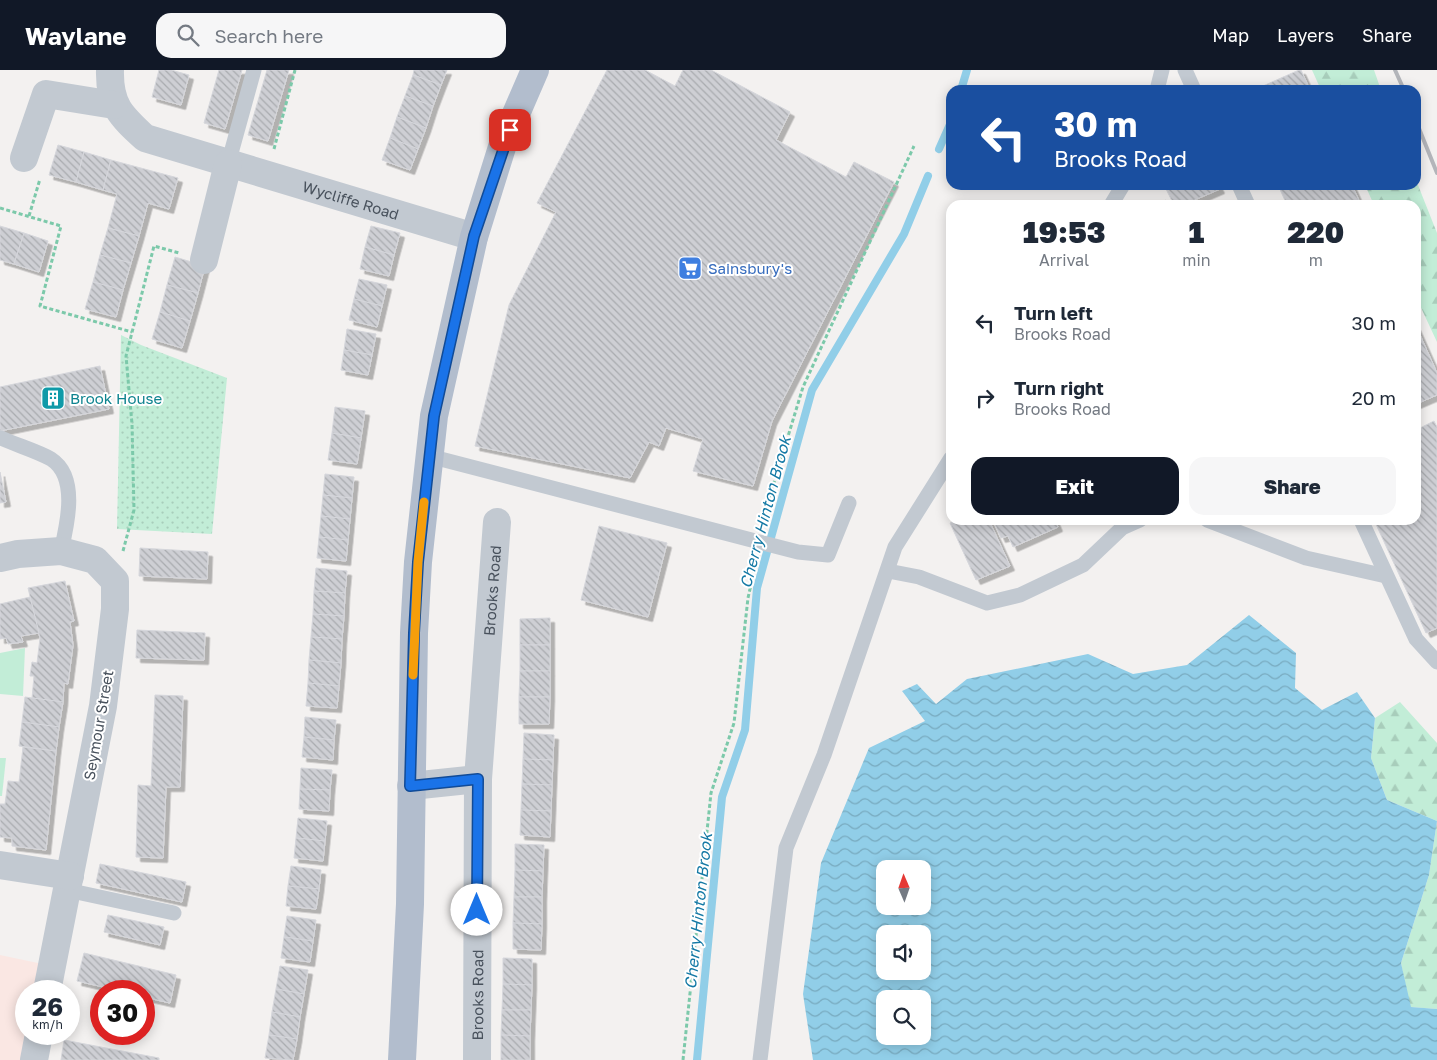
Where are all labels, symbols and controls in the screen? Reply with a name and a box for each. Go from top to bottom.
search box [156,13,506,58]
text: Waylane [25,21,126,50]
icon: search [174,21,202,49]
text: Search here [214,24,323,47]
text: Map [1212,24,1249,46]
text: Layers [1277,24,1334,46]
text: Share [1362,24,1412,46]
text: 30 m [1054,103,1137,145]
icon: left [971,105,1036,170]
pin [489,109,531,151]
icon: arrive [496,116,524,144]
text: Brooks Road [1054,145,1187,172]
street label: Wycliffe Road [301,177,401,223]
text: 19:53 [1023,214,1106,250]
text: 1 [1189,214,1204,250]
text: 220 [1287,214,1344,250]
text: Arrival [1039,250,1089,270]
text: min [1182,250,1211,270]
text: m [1309,250,1323,270]
supermarket icon: Sainsbury's [677,255,703,281]
place label: Sainsbury's [708,259,792,277]
text: Turn left [1014,301,1093,324]
icon: left [971,309,999,337]
text: 30 m [1352,311,1396,334]
text: Brooks Road [1014,324,1111,344]
text: Turn right [1014,376,1104,399]
icon: right [971,384,999,412]
building icon: Brook House [40,385,66,411]
text: 20 m [1352,386,1396,409]
place label: Brook House [70,389,162,407]
text: Brooks Road [1014,399,1111,419]
water label: Cherry Hinton Brook [735,432,795,590]
button: Exit [971,457,1179,515]
button: Share [1189,457,1396,515]
street label: Brooks Road [480,545,504,636]
street label: Seymour Street [79,668,117,782]
water label: Cherry Hinton Brook [680,830,716,990]
north arrow [876,860,931,915]
map controls [876,860,931,1045]
position arrow [450,883,502,935]
button: sound [876,925,931,980]
street label: Brooks Road [468,950,486,1040]
speed limit sign: 30 [90,980,155,1045]
button: search [876,990,931,1045]
text: 26 [32,991,63,1022]
text: km/h [32,1017,63,1032]

